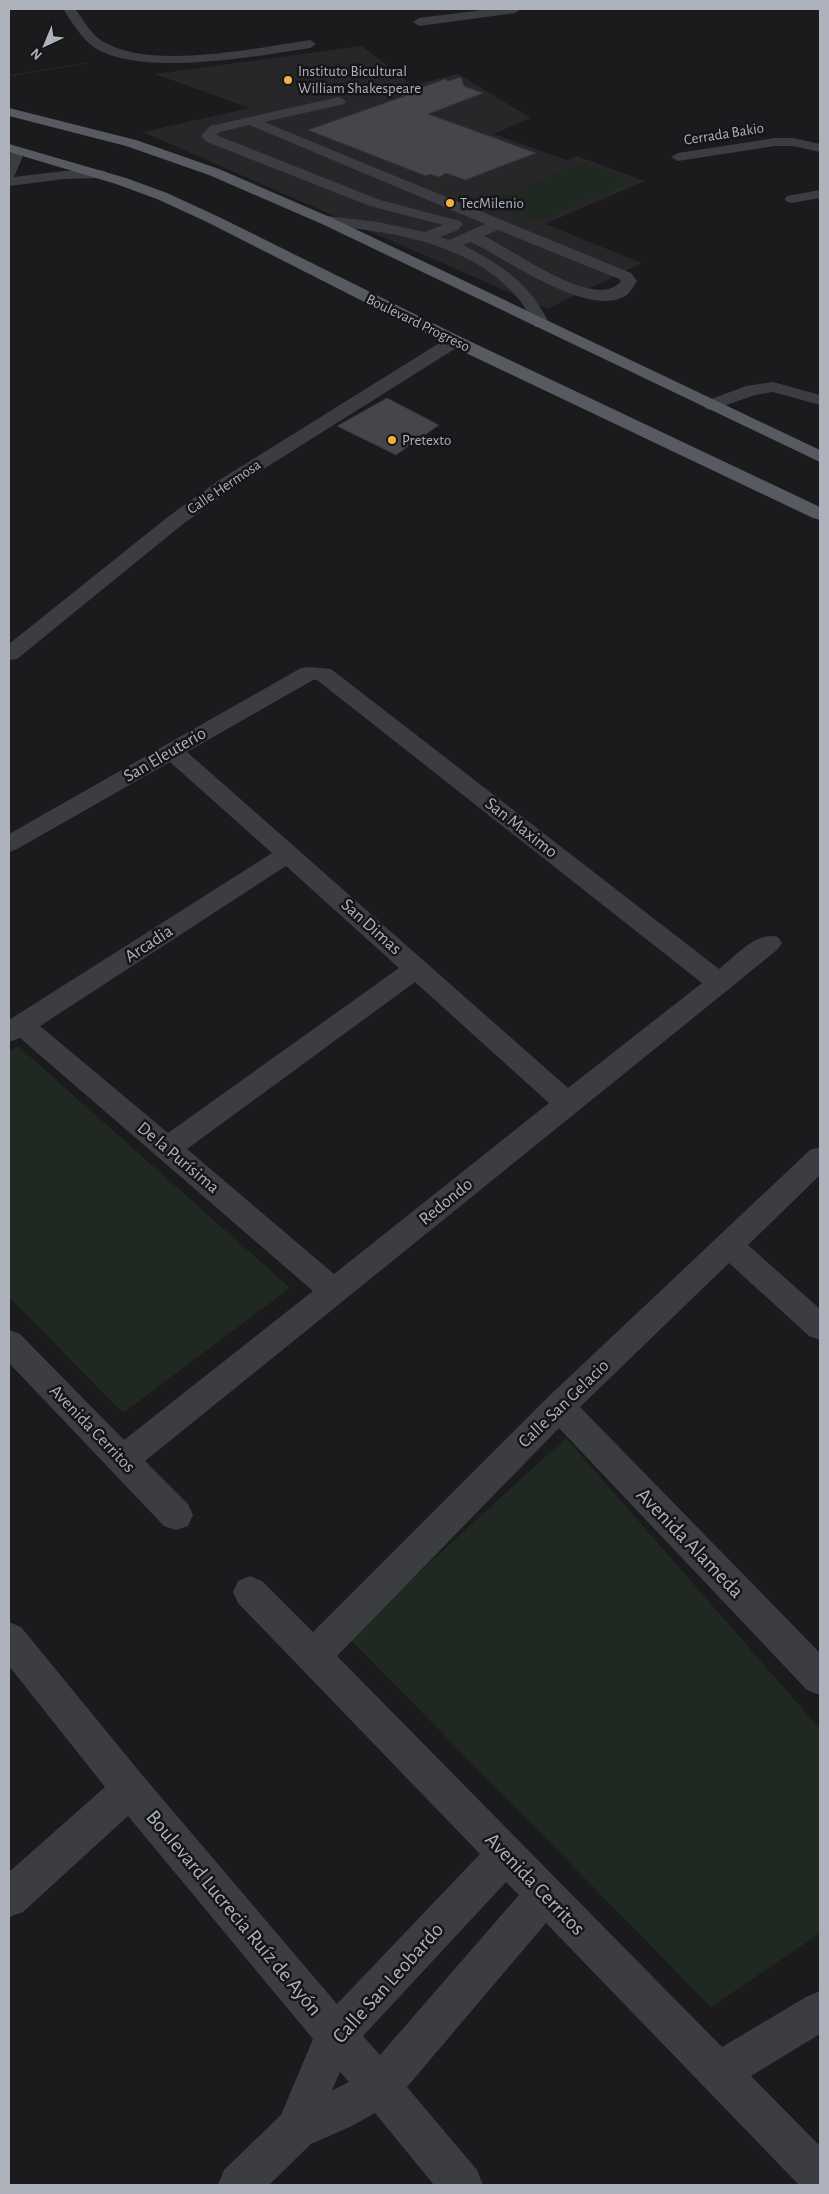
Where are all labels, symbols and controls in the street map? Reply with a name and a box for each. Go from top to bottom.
north arrow [20,20,70,70]
text: N [28,45,45,62]
place label: Instituto Bicultural William Shakespeare [298,64,421,96]
marker: Instituto Bicultural William Shakespeare [282,74,294,86]
street label: Cerrada Bakio [683,120,765,148]
place label: TecMilenio [460,196,524,211]
marker: TecMilenio [444,197,456,209]
street label: Boulevard Progreso [364,291,472,355]
place label: Pretexto [402,433,451,448]
marker: Pretexto [386,434,398,446]
street label: Calle Hermosa [185,457,264,517]
street label: San Eleuterio [121,724,209,786]
street label: San Maximo [481,794,561,862]
street label: San Dimas [338,896,404,958]
street label: Arcadia [122,922,176,966]
street label: De la Purísima [134,1119,222,1197]
street label: Redondo [416,1175,476,1229]
street label: Calle San Gelacio [515,1356,613,1451]
street label: Avenida Cerritos [46,1382,138,1476]
street label: Avenida Alameda [632,1484,748,1602]
street label: Boulevard Lucrecia Ruíz de Ayón [142,1806,326,2020]
street label: Avenida Cerritos [481,1829,589,1939]
street label: Calle San Leobardo [329,1919,447,2047]

